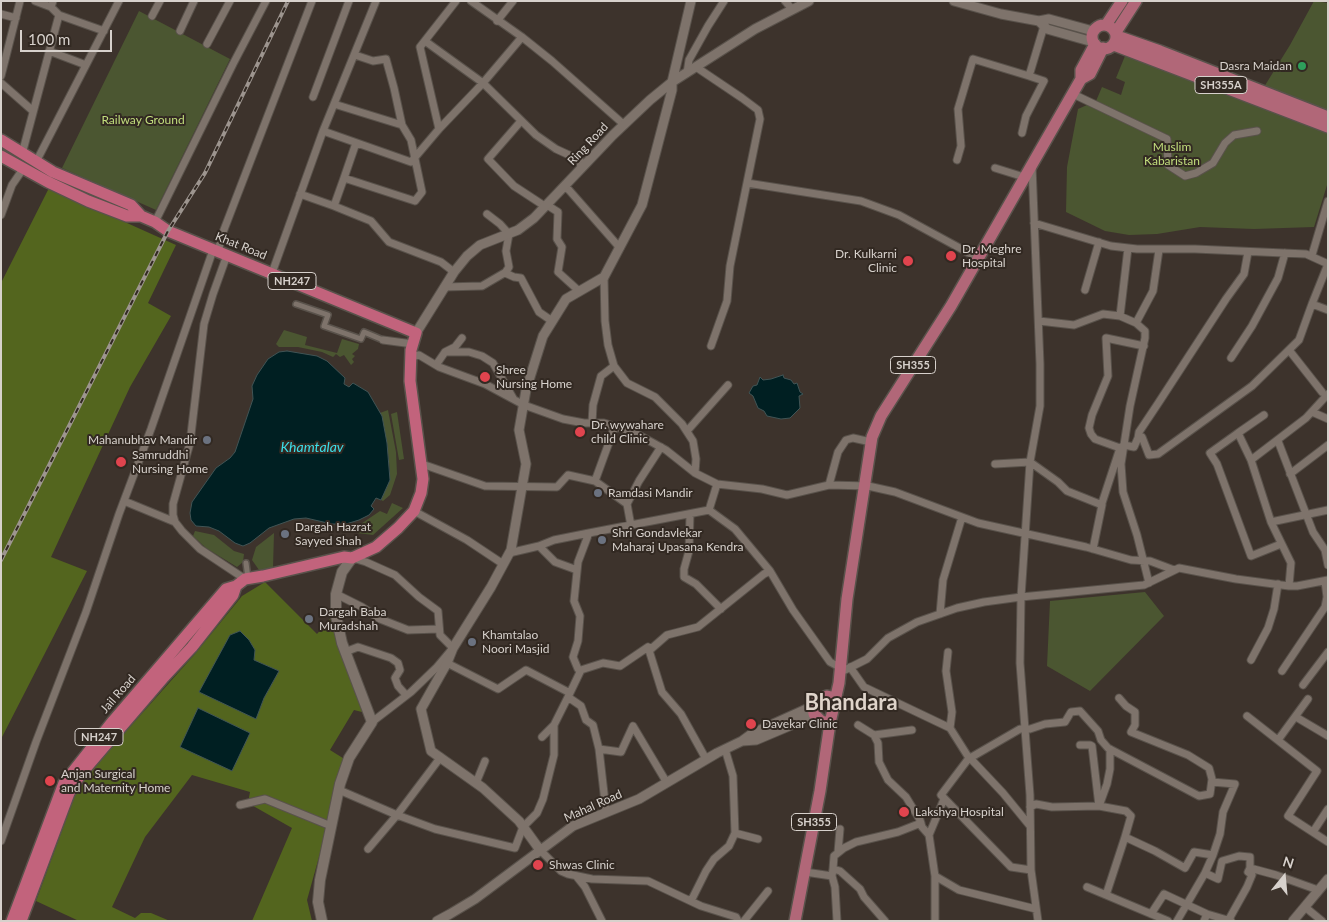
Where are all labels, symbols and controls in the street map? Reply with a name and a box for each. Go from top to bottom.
scale bar [22,20,115,52]
text: 100 m [28,30,70,48]
place label: Dasra Maidan [1219,59,1292,73]
marker: Dasra Maidan [1296,60,1308,72]
road number: SH355A [1195,76,1247,94]
park label: Railway Ground [101,113,185,127]
street label: Ring Road [565,120,611,168]
park label: Muslim Kabaristan [1144,140,1200,168]
street label: Khat Road [213,229,269,263]
place label: Dr. Meghre Hospital [962,242,1021,270]
place label: Dr. Kulkarni Clinic [835,247,897,275]
marker: Dr. Meghre Hospital [944,249,958,263]
marker: Dr. Kulkarni Clinic [901,254,915,268]
road number: NH247 [268,272,316,290]
road number: SH355 [890,356,936,374]
place label: Shree Nursing Home [496,363,572,391]
marker: Shree Nursing Home [478,370,492,384]
place label: Dr. wywahare child Clinic [591,418,664,446]
marker: Dr. wywahare child Clinic [573,425,587,439]
place label: Mahanubhav Mandir [88,433,197,447]
marker: Mahanubhav Mandir [201,434,213,446]
water label: Khamtalav [280,439,344,455]
place label: Samruddhi Nursing Home [132,448,208,476]
marker: Samruddhi Nursing Home [114,455,128,469]
place label: Ramdasi Mandir [608,486,693,500]
marker: Ramdasi Mandir [592,487,604,499]
place label: Dargah Hazrat Sayyed Shah [295,520,371,548]
place label: Shri Gondavlekar Maharaj Upasana Kendra [612,526,743,554]
marker: Dargah Hazrat Sayyed Shah [279,528,291,540]
marker: Shri Gondavlekar Maharaj Upasana Kendra [596,534,608,546]
place label: Dargah Baba Muradshah [319,605,386,633]
marker: Dargah Baba Muradshah [303,613,315,625]
place label: Khamtalao Noori Masjid [482,628,550,656]
marker: Khamtalao Noori Masjid [466,636,478,648]
street label: Jail Road [97,672,139,716]
district label: Bhandara [804,690,898,716]
marker: Davekar Clinic [744,717,758,731]
place label: Davekar Clinic [762,717,838,731]
road number: NH247 [75,729,123,746]
place label: Anjan Surgical and Maternity Home [61,767,170,795]
marker: Anjan Surgical and Maternity Home [43,774,57,788]
street label: Mahal Road [562,787,624,825]
marker: Lakshya Hospital [897,805,911,819]
place label: Lakshya Hospital [915,805,1004,819]
road number: SH355 [792,814,836,830]
north arrow [1259,852,1309,902]
text: N [1281,852,1296,872]
marker: Shwas Clinic [531,858,545,872]
place label: Shwas Clinic [549,858,615,872]

